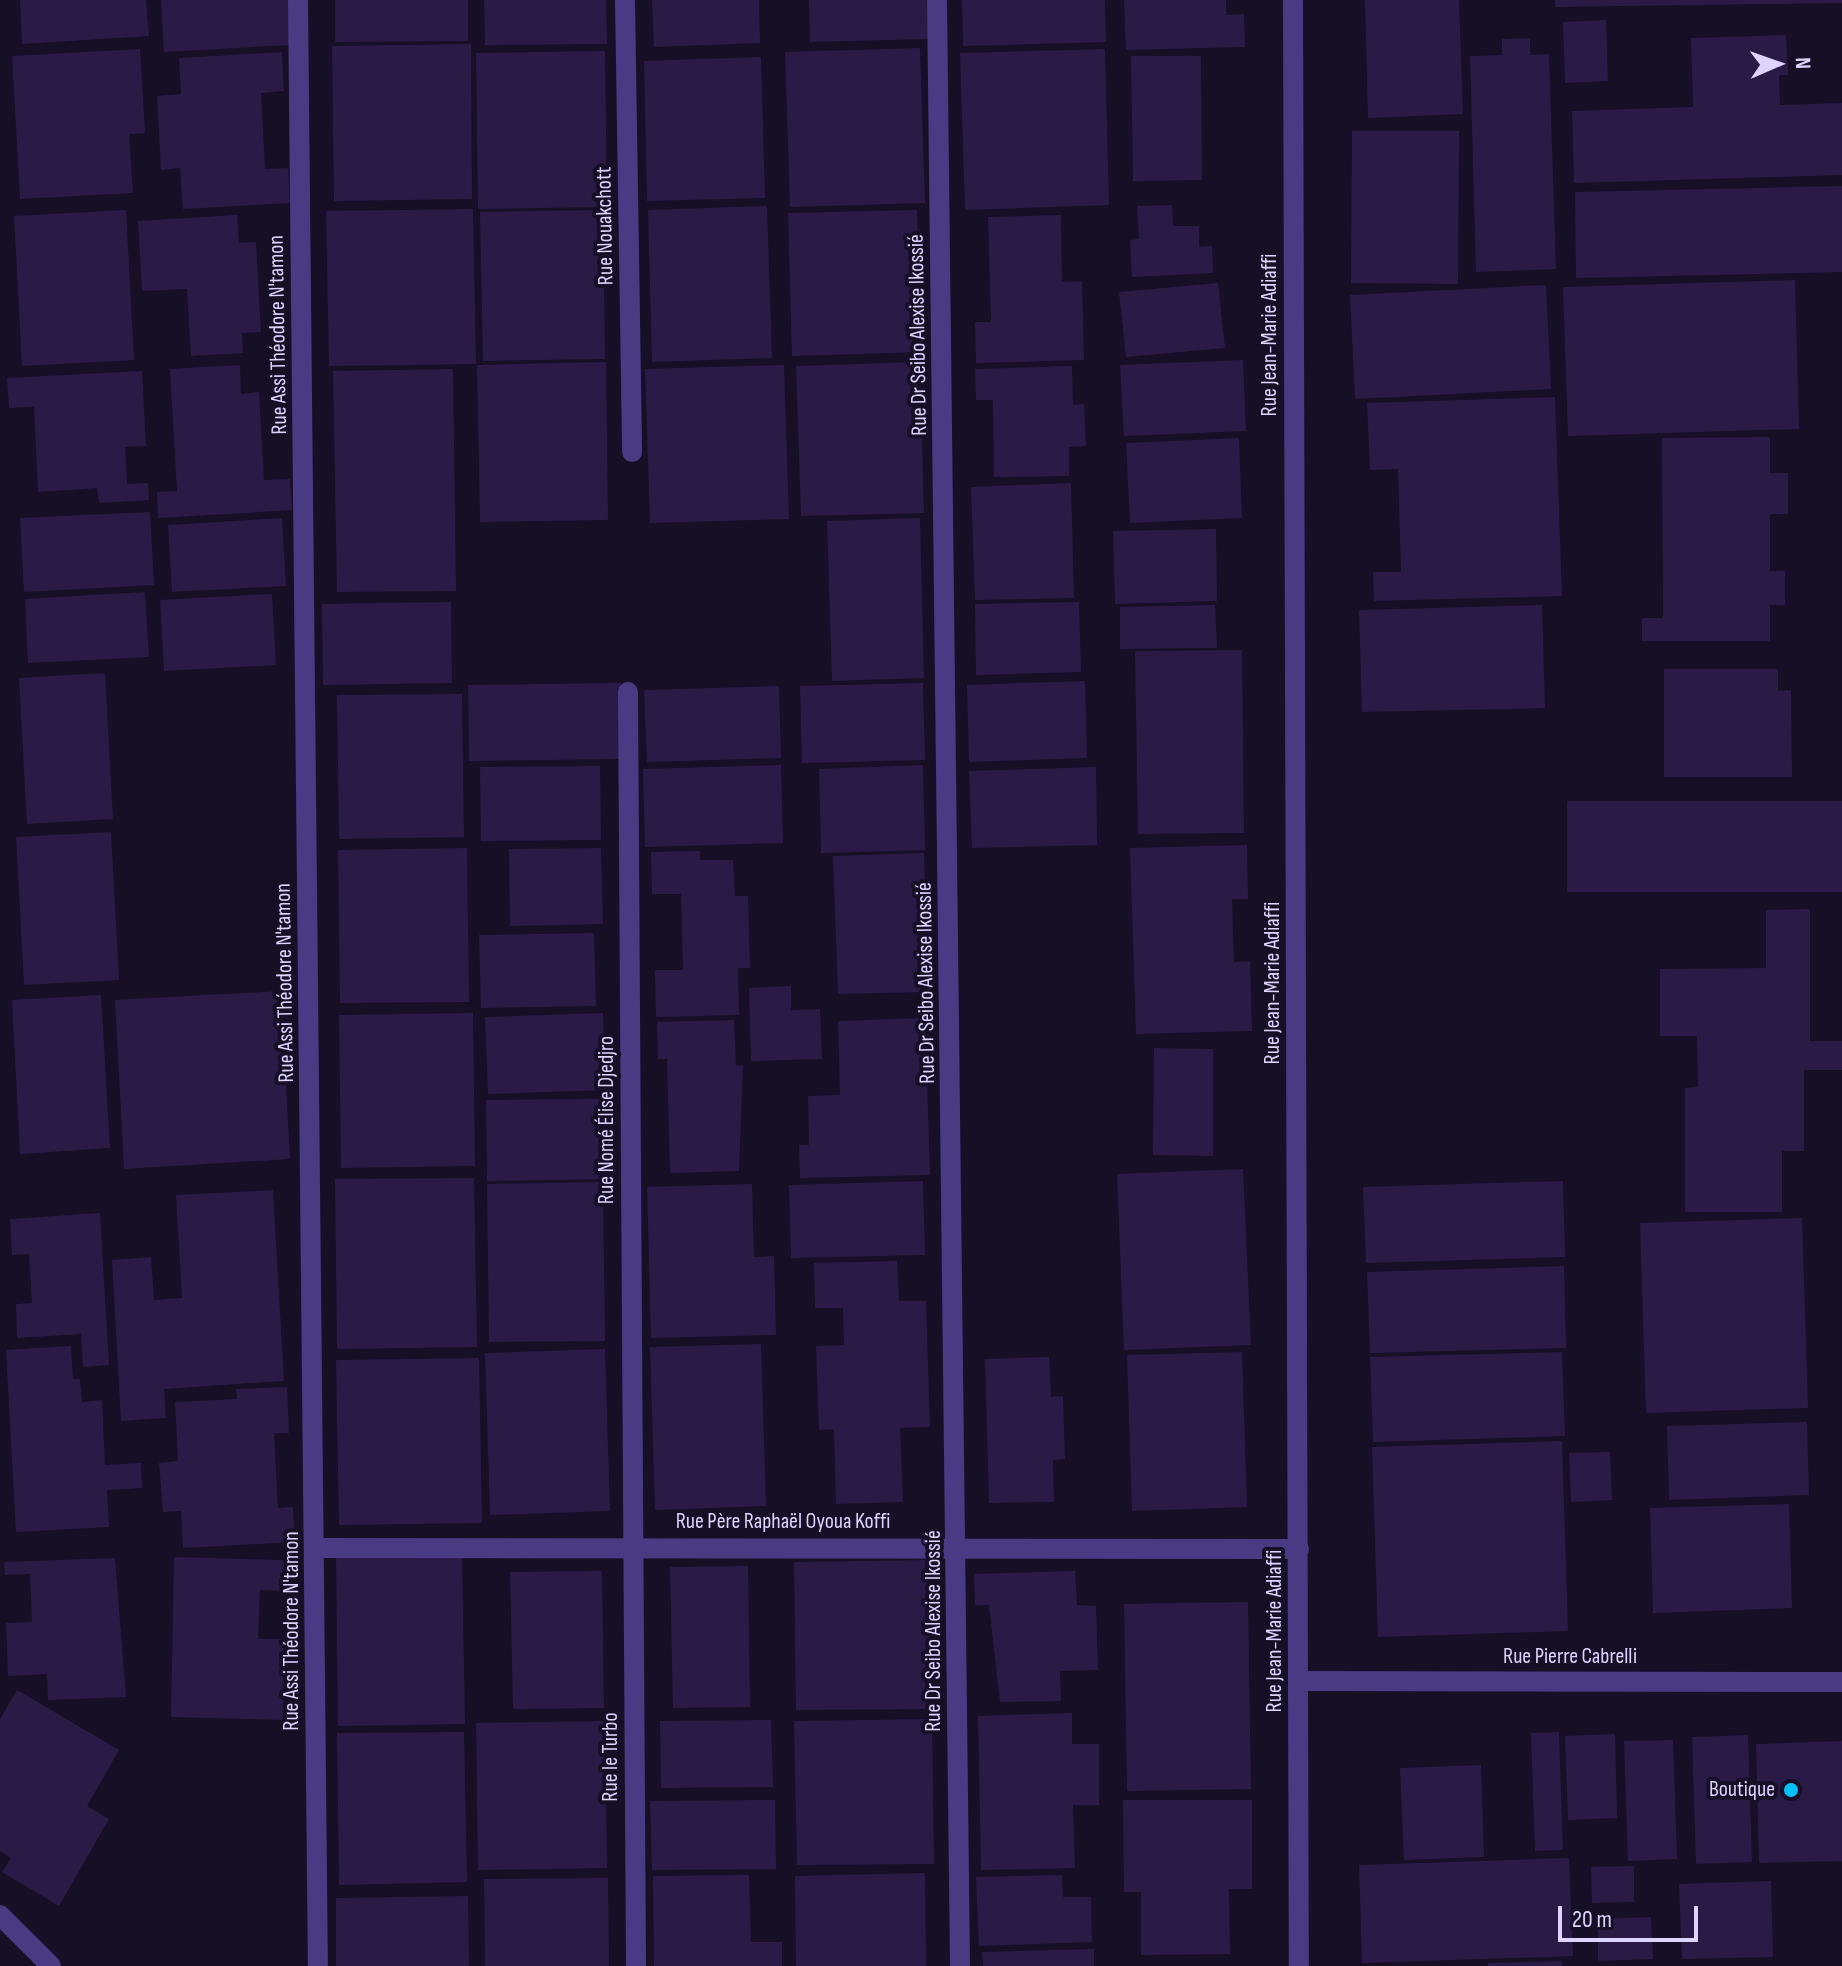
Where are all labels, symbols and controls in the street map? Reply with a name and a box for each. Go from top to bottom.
north arrow [1738,24,1818,104]
text: N [1789,57,1816,69]
street label: Rue Nouakchott [591,167,619,285]
street label: Rue Dr Seibo Alexise Ikossié [903,234,933,436]
street label: Rue Assi Théodore N'tamon [263,235,293,435]
street label: Rue Jean-Marie Adiaffi [1257,254,1283,416]
street label: Rue Dr Seibo Alexise Ikossié [911,882,941,1084]
street label: Rue Assi Théodore N'tamon [270,883,300,1083]
street label: Rue Jean-Marie Adiaffi [1260,902,1286,1064]
street label: Rue Nomé Élise Djedjro [594,1036,620,1204]
street label: Rue Père Raphaël Oyoua Koffi [676,1509,890,1535]
street label: Rue Dr Seibo Alexise Ikossié [921,1530,947,1732]
street label: Rue Assi Théodore N'tamon [279,1531,305,1731]
street label: Rue Jean-Marie Adiaffi [1262,1550,1288,1712]
street label: Rue Pierre Cabrelli [1503,1644,1637,1670]
street label: Rue le Turbo [598,1712,624,1802]
place label: Boutique [1709,1777,1775,1803]
marker: Boutique [1782,1781,1800,1799]
scale bar [1562,1890,1702,1940]
text: 20 m [1572,1905,1612,1934]

